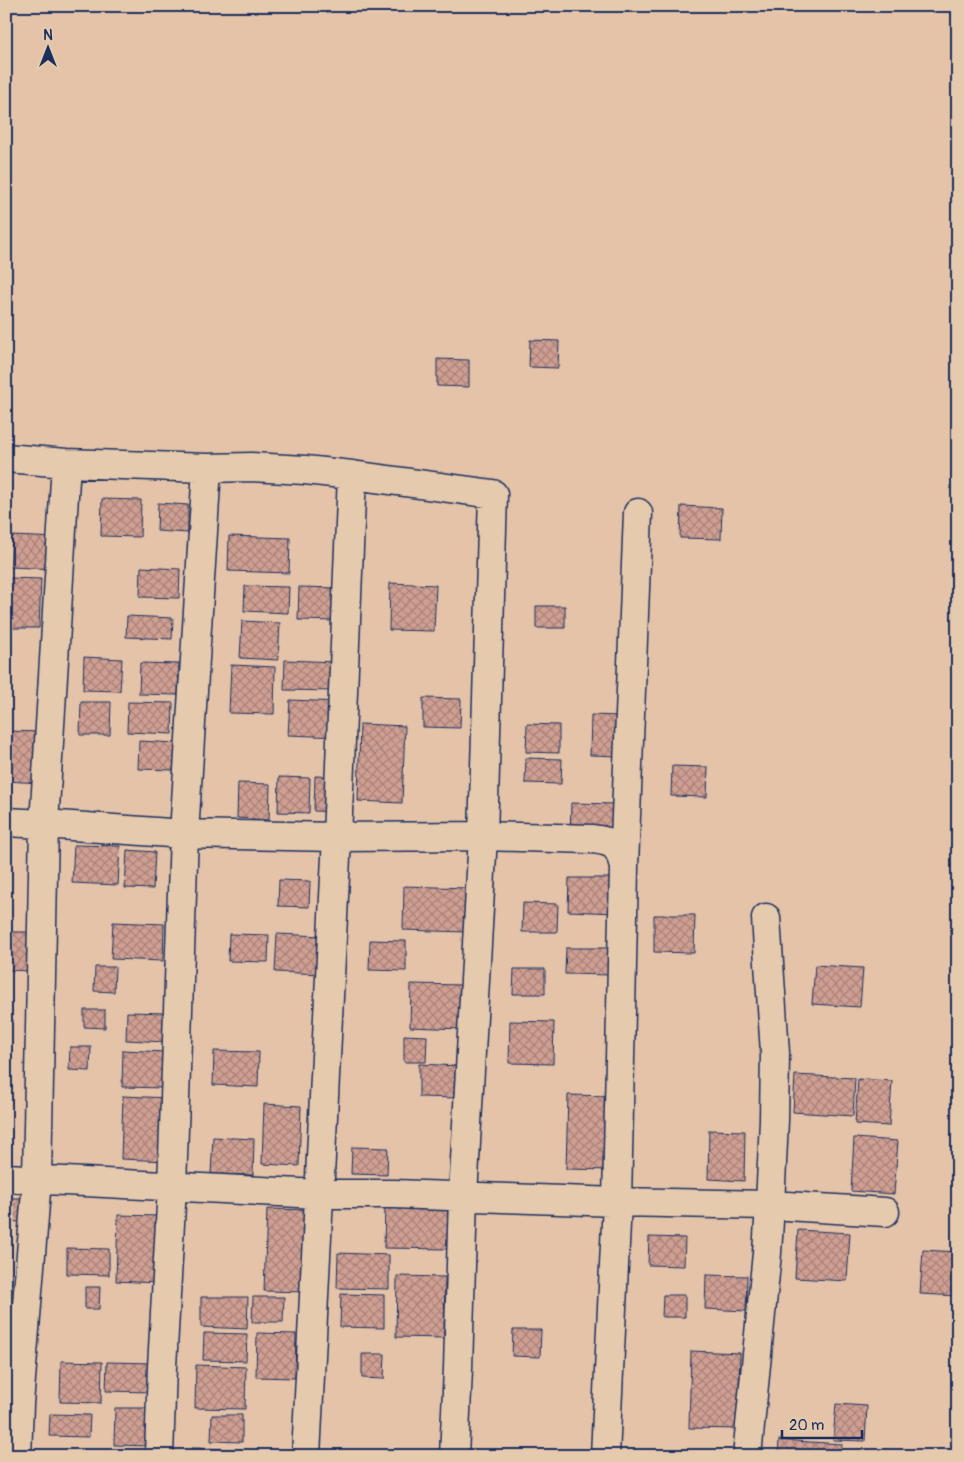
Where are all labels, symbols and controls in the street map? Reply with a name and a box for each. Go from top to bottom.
north arrow [22,22,72,72]
text: N [43,27,53,44]
scale bar [782,1407,862,1439]
text: 20 m [789,1416,824,1435]

